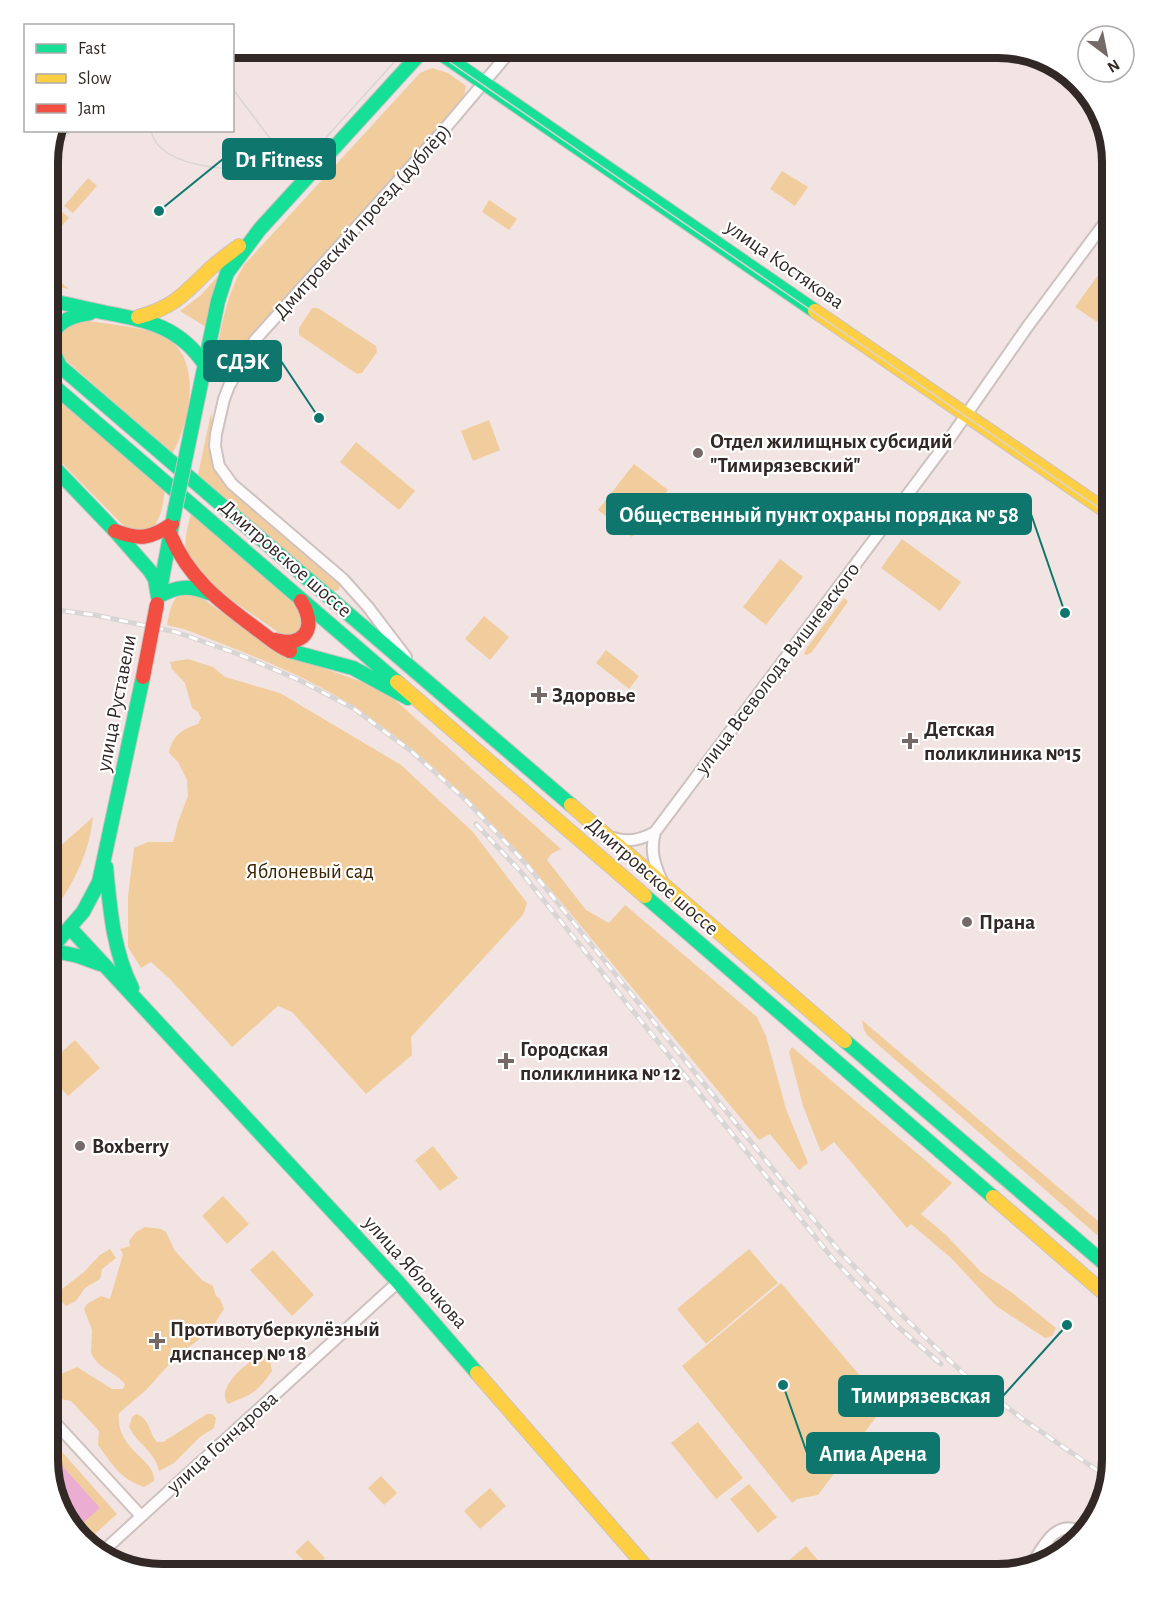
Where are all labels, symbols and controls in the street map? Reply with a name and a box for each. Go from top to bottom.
legend [24,24,234,132]
north arrow [1076,24,1136,84]
text: Fast [78,40,106,58]
text: N [1104,56,1122,76]
text: Slow [78,70,111,88]
text: Jam [78,100,106,118]
street label: Дмитровский проезд (дублёр) [269,120,455,323]
callout: D1 Fitness [223,139,335,179]
text: D1 Fitness [235,149,323,171]
street label: улица Костякова [721,215,848,313]
callout: СДЭК [204,341,281,381]
text: СДЭК [216,351,270,373]
place label: Отдел жилищных субсидий "Тимирязевский" [710,431,953,476]
marker: Отдел жилищных субсидий "Тимирязевский" [691,446,705,460]
callout: Общественный пункт охраны порядка № 58 [607,494,1031,534]
street label: Дмитровское шоссе [216,496,356,621]
text: Общественный пункт охраны порядка № 58 [619,504,1019,527]
street label: улица Всеволода Вишневского [691,559,864,779]
street label: улица Руставели [93,633,140,774]
place label: Здоровье [552,685,636,706]
marker: Здоровье [530,686,548,704]
place label: Детская поликлиника №15 [924,719,1081,764]
marker: Детская поликлиника №15 [901,732,919,750]
street label: Дмитровское шоссе [583,814,723,939]
park label: Яблоневый сад [246,861,374,882]
place label: Прана [979,912,1035,933]
marker: Прана [960,915,974,929]
place label: Городская поликлиника № 12 [520,1039,681,1084]
marker: Городская поликлиника № 12 [497,1052,515,1070]
place label: Boxberry [92,1136,169,1157]
marker: Boxberry [73,1139,87,1153]
street label: улица Яблочкова [359,1211,472,1333]
place label: Противотуберкулёзный диспансер № 18 [170,1319,380,1364]
marker: Противотуберкулёзный диспансер № 18 [148,1332,166,1350]
callout: Тимирязевская [839,1376,1003,1416]
text: Тимирязевская [851,1385,991,1407]
street label: улица Гончарова [162,1387,282,1498]
callout: Апиа Арена [807,1433,939,1473]
text: Апиа Арена [819,1443,927,1465]

